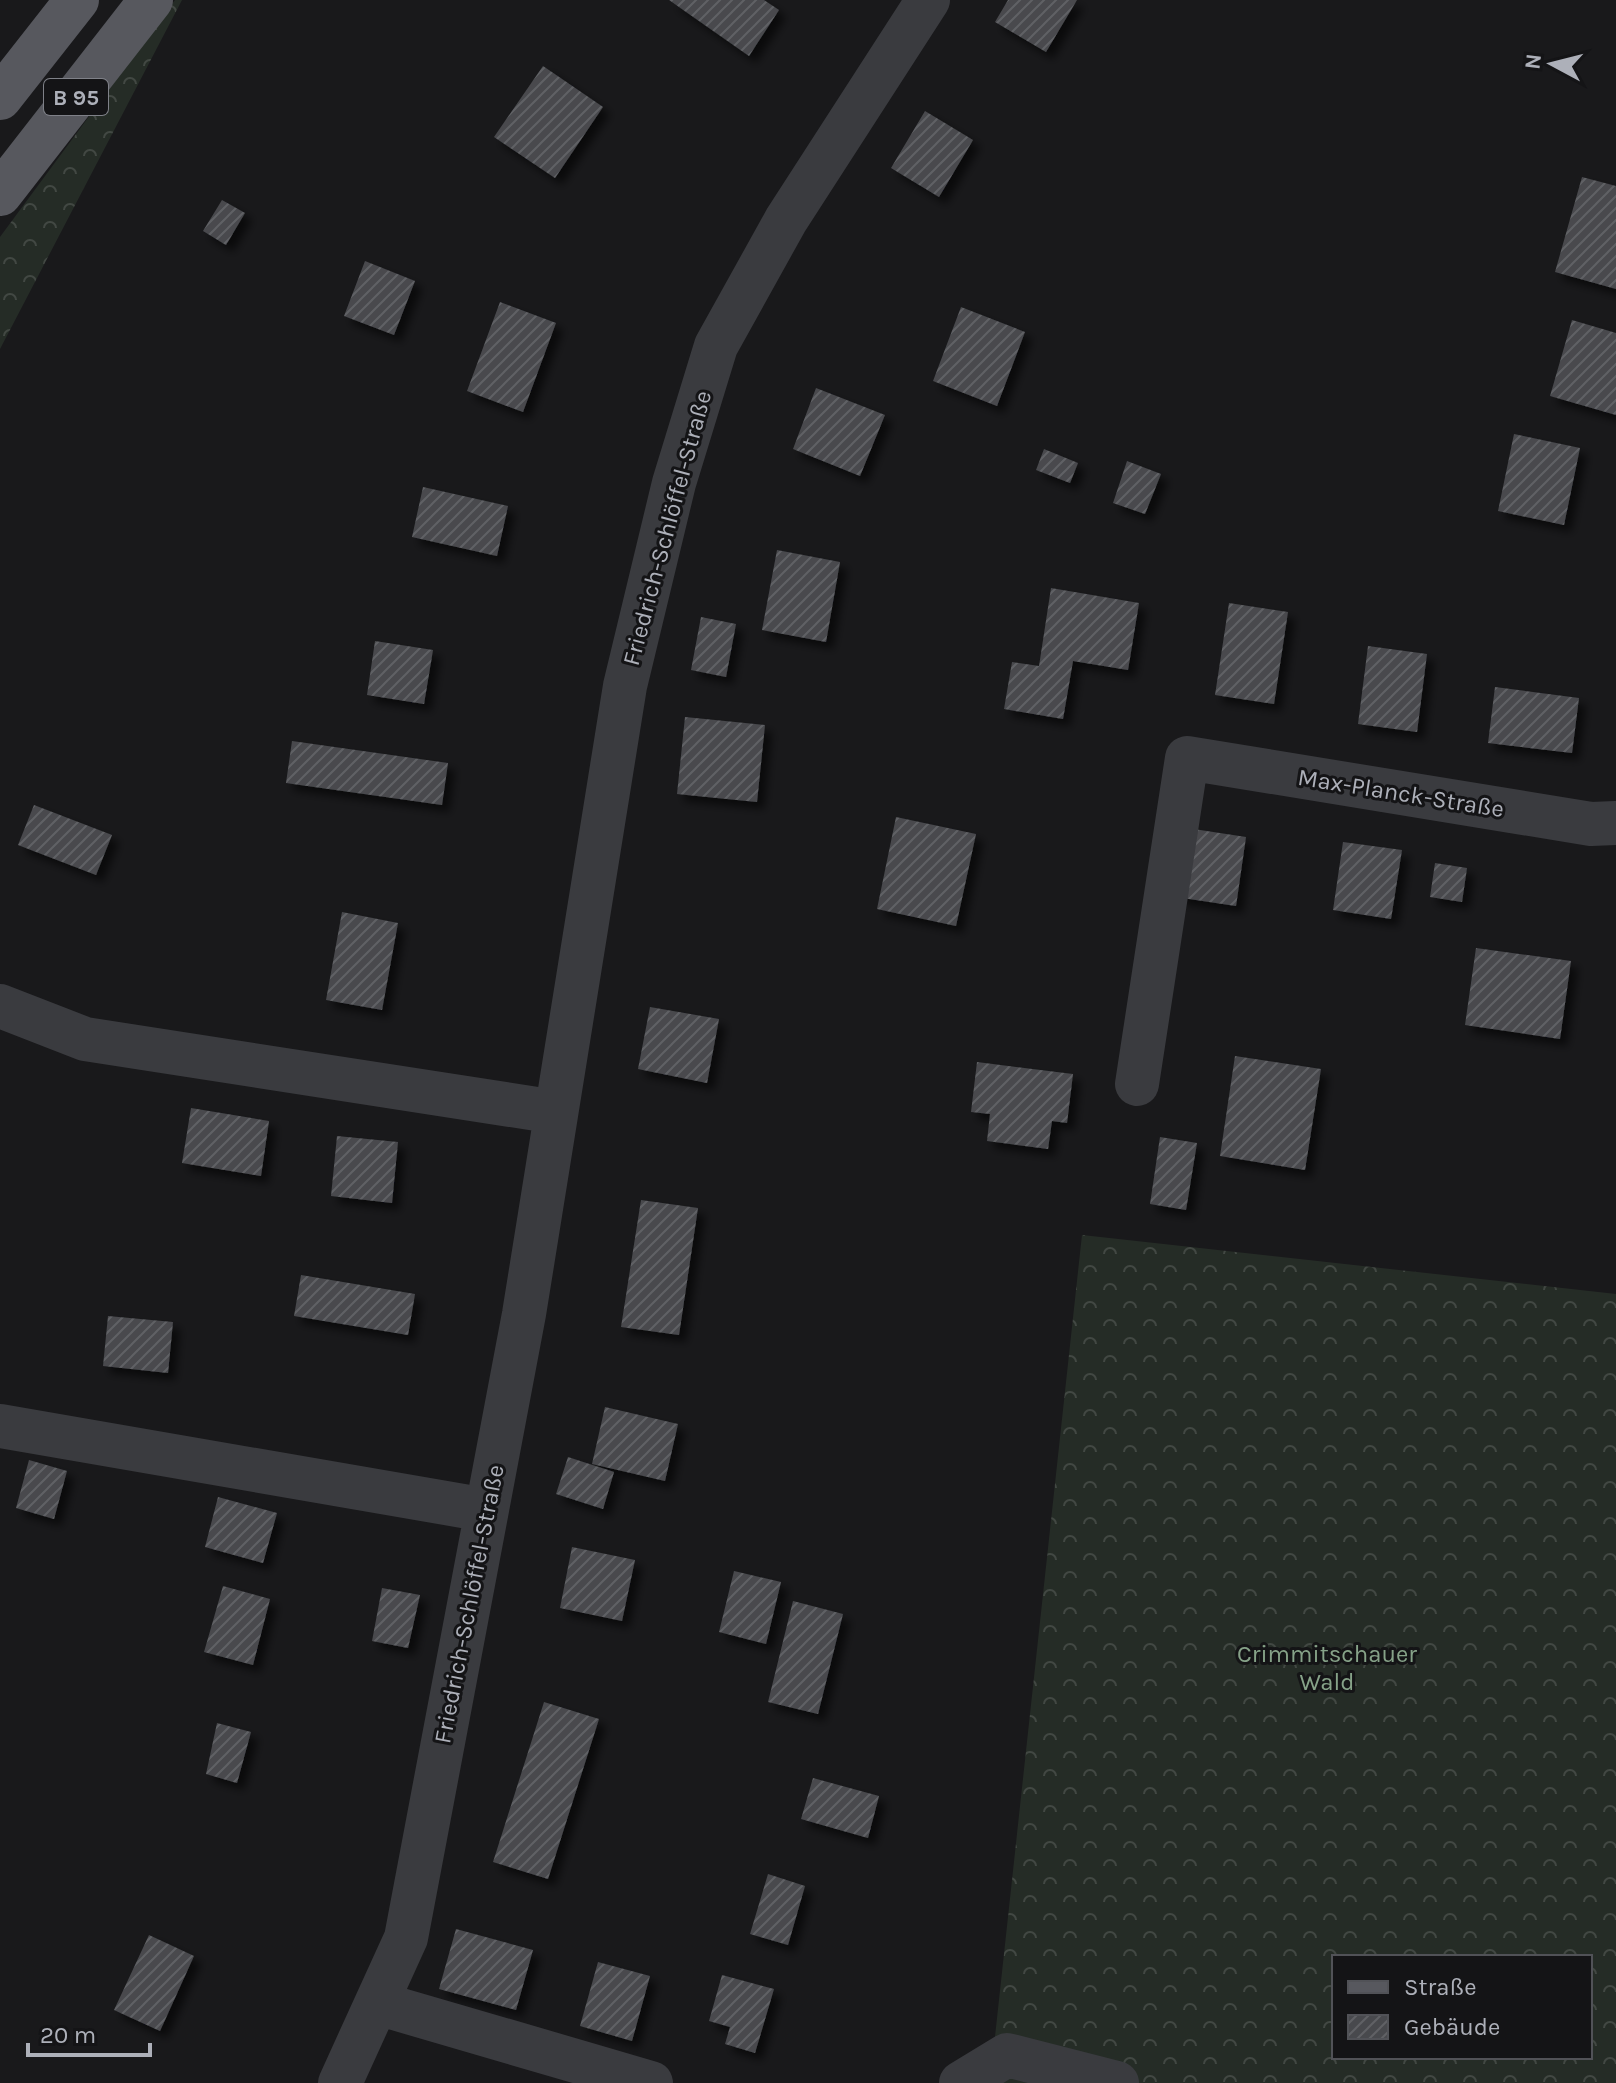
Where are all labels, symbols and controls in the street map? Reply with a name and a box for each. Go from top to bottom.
north arrow [1512,24,1592,104]
text: N [1519,52,1547,71]
road number: B 95 [44,79,108,115]
street label: Friedrich-Schlöffel-Straße [617,387,717,669]
street label: Max-Planck-Straße [1296,763,1506,823]
street label: Friedrich-Schlöffel-Straße [428,1462,510,1746]
park label: Crimmitschauer Wald [1237,1640,1417,1696]
legend [1332,1955,1592,2059]
text: Straße [1404,1973,1476,2001]
scale bar [28,2007,150,2057]
text: Gebäude [1404,2013,1500,2041]
text: 20 m [40,2021,96,2049]

